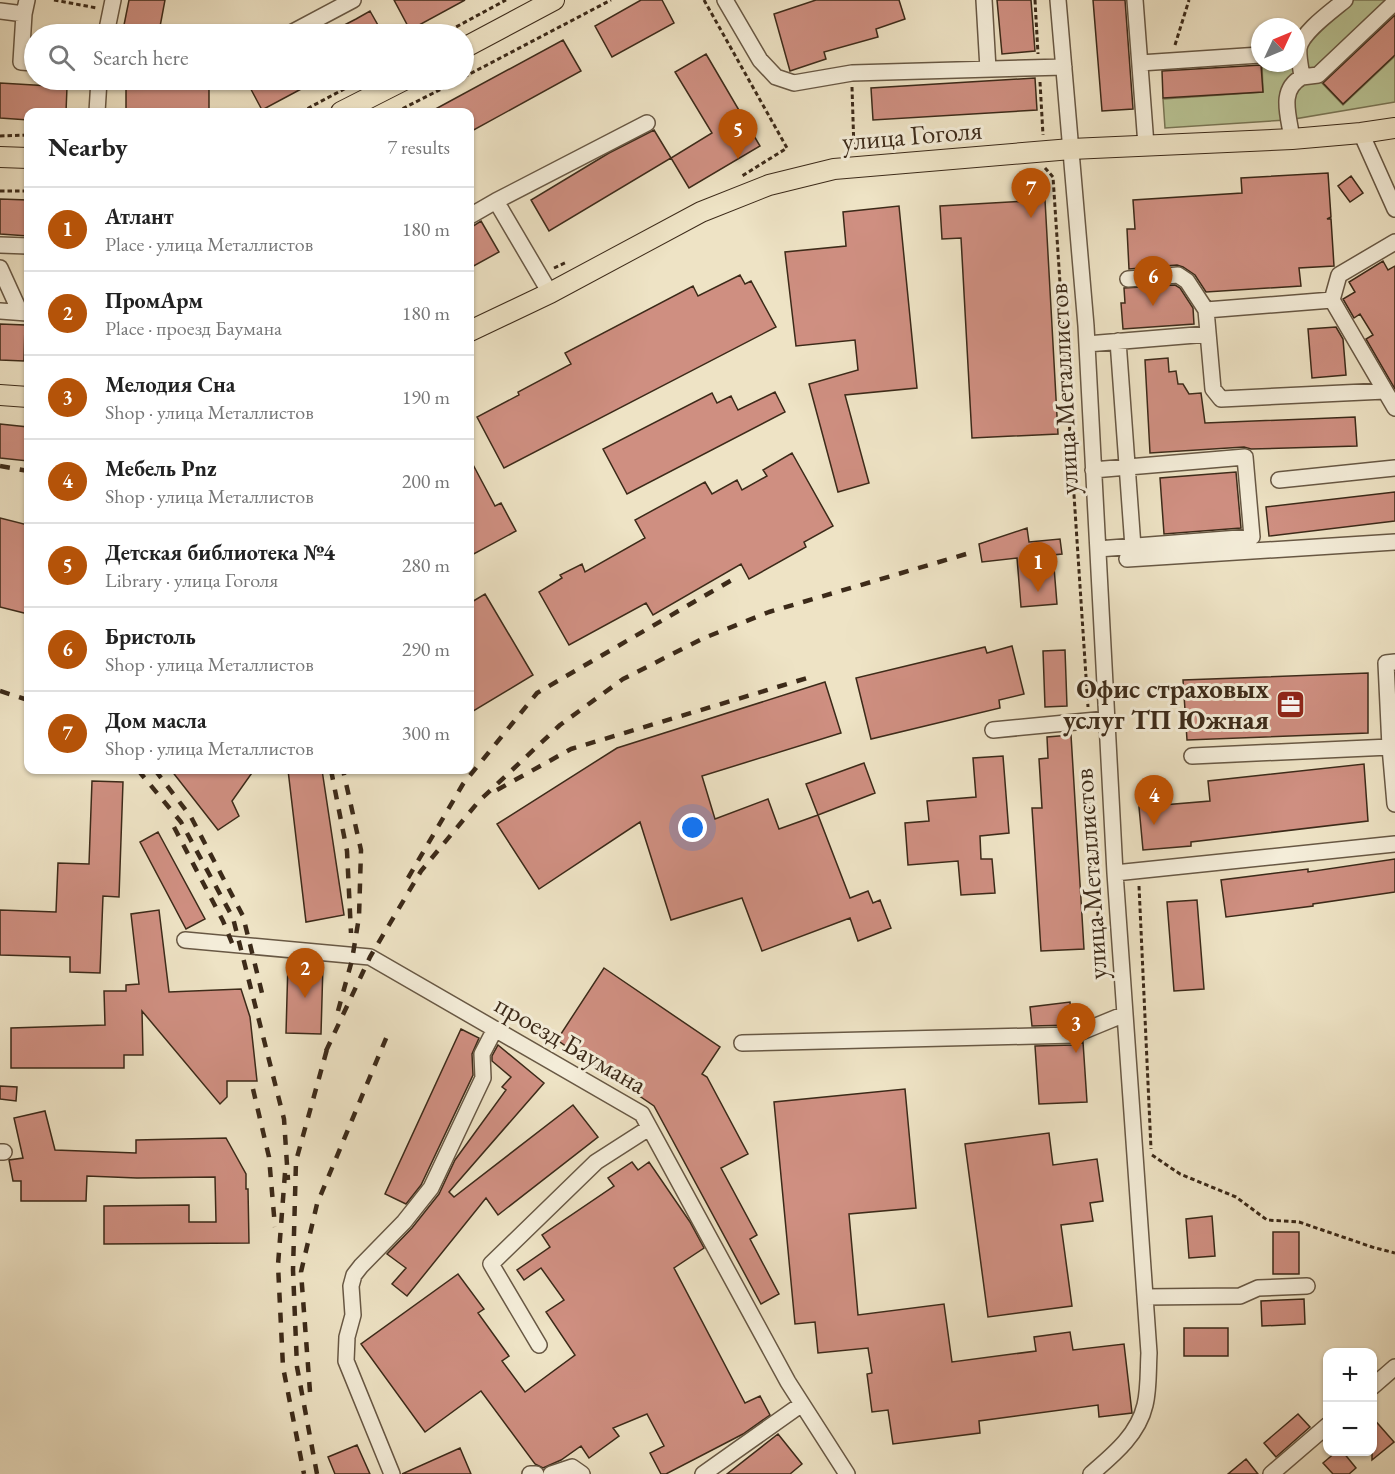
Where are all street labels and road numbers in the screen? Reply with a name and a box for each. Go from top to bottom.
street label: улица Гоголя [840,111,984,159]
street label: улица Металлистов [1040,282,1086,496]
street label: улица Металлистов [1065,767,1115,981]
street label: проезд Баумана [489,986,653,1102]

